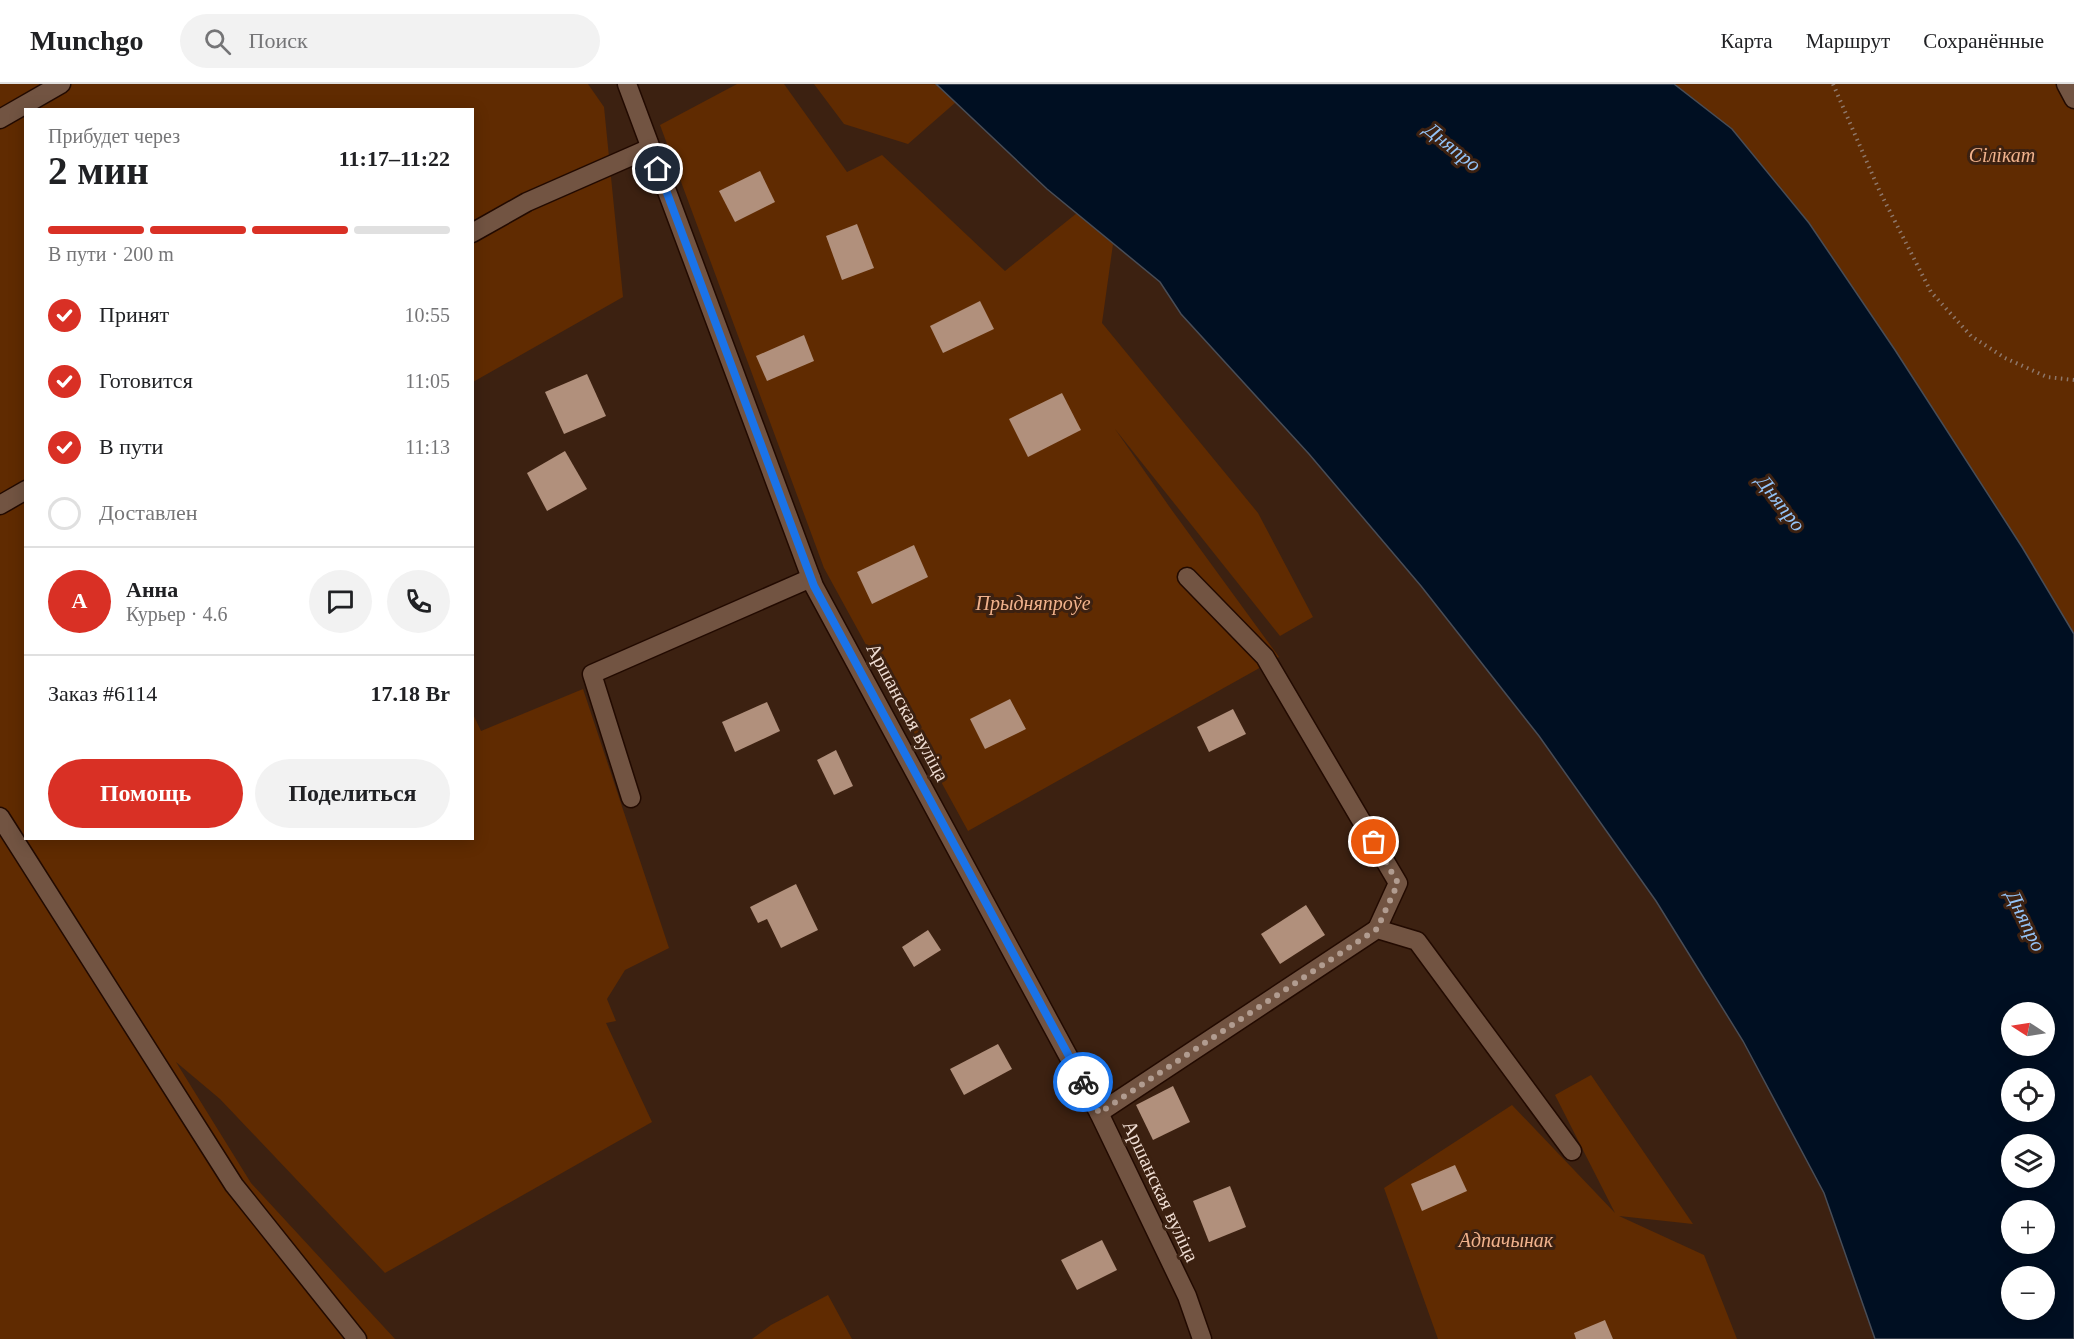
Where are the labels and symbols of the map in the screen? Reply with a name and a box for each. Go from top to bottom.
water label: Дняпро [1419,116,1486,177]
pin [632,143,683,194]
park label: Сілікат [1969,144,2035,166]
water label: Дняпро [1750,468,1810,536]
park label: Прыдняпроўе [974,592,1091,615]
street label: Аршанская вуліца [861,639,954,786]
pin [1348,816,1399,867]
water label: Дняпро [2000,885,2051,955]
north arrow [2001,1002,2055,1056]
courier [1053,1052,1113,1112]
street label: Аршанская вуліца [1118,1117,1204,1266]
park label: Адпачынак [1457,1229,1554,1251]

